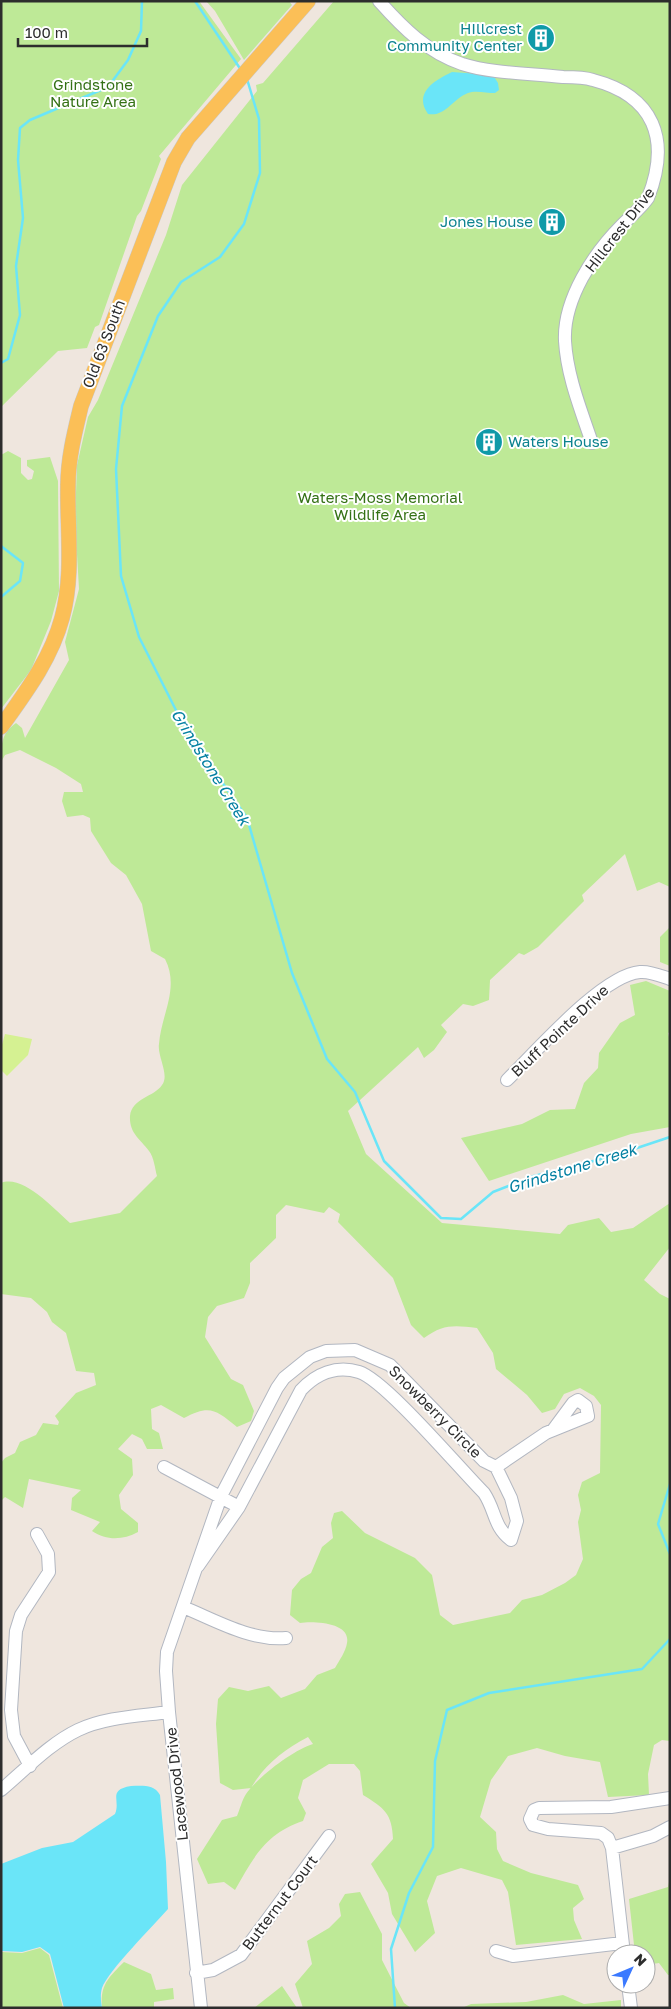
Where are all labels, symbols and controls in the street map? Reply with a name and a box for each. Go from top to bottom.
scale bar [18,15,146,47]
place label: HIllcrest Community Center [387,19,522,54]
text: 100 m [25,23,68,41]
building icon: HIllcrest Community Center [526,23,556,53]
park label: Grindstone Nature Area [50,75,136,110]
street label: Hillcrest Drive [581,183,658,275]
building icon: Jones House [537,207,567,237]
place label: Jones House [440,212,533,230]
street label: Old 63 South [78,297,128,390]
building icon: Waters House [474,427,504,457]
place label: Waters House [508,432,609,450]
park label: Waters-Moss Memorial Wildlife Area [298,488,463,523]
water label: Grindstone Creek [167,705,256,831]
street label: Bluff Pointe Drive [507,980,612,1080]
water label: Grindstone Creek [505,1138,641,1197]
street label: Snowberry Circle [386,1361,486,1462]
street label: Lacewood Drive [161,1726,191,1842]
street label: Butternut Court [238,1851,321,1953]
north arrow [606,1944,656,1994]
text: N [631,1950,651,1969]

